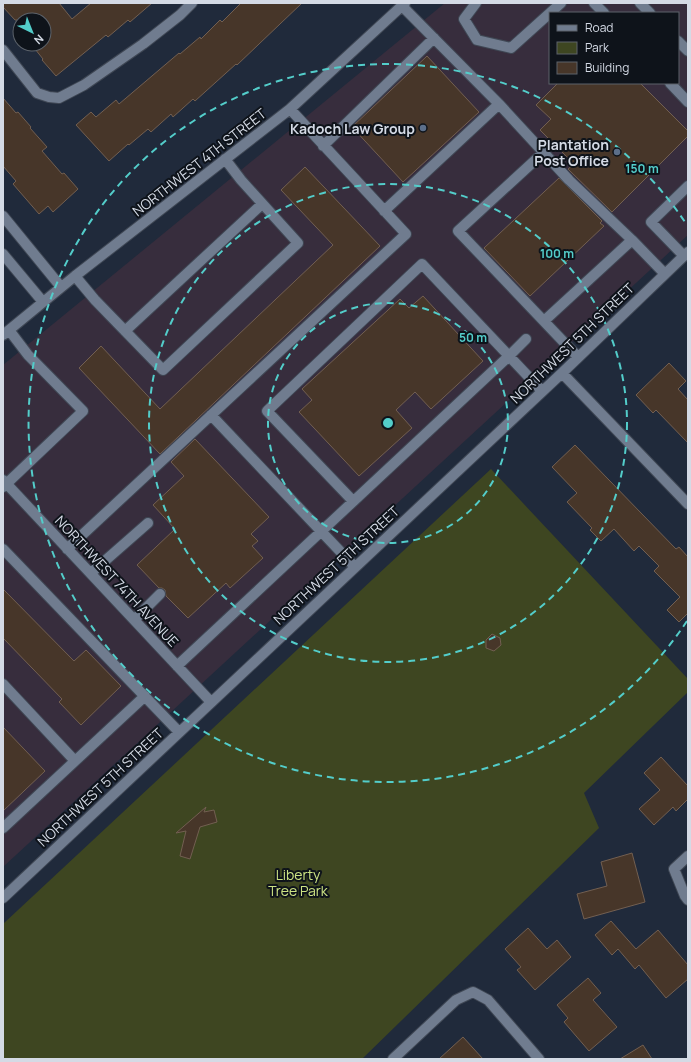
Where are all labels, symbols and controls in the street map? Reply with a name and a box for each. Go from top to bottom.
north arrow [12,12,52,52]
legend [549,12,679,84]
text: Road [585,19,613,36]
text: N [31,31,47,48]
text: Park [585,39,610,56]
text: Building [585,59,629,76]
street label: NORTHWEST 4TH STREET [128,103,270,220]
place label: Kadoch Law Group [290,119,415,138]
marker: Kadoch Law Group [418,123,428,133]
place label: Plantation Post Office [534,135,609,170]
marker: Plantation Post Office [612,147,622,157]
text: 150 m [625,160,659,177]
text: 100 m [540,245,574,262]
street label: NORTHWEST 5TH STREET [506,278,639,407]
text: 50 m [459,329,487,346]
centre of rings [381,416,395,430]
street label: NORTHWEST 5TH STREET [269,501,403,628]
street label: NORTHWEST 74TH AVENUE [51,511,183,651]
street label: NORTHWEST 5TH STREET [33,723,167,850]
park label: Liberty Tree Park [268,865,329,900]

